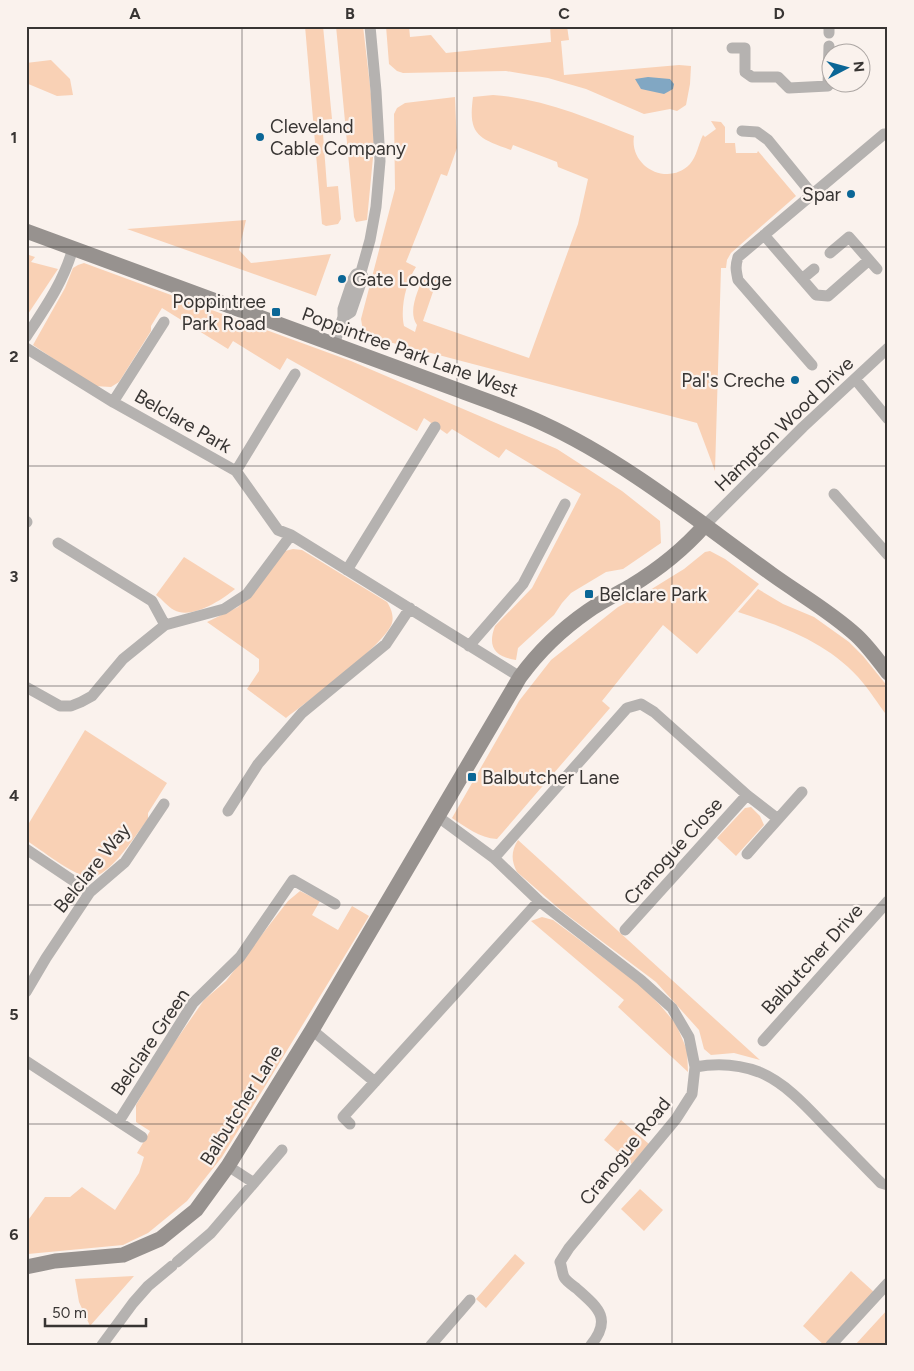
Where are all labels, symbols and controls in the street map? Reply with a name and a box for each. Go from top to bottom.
text: A [129,4,141,23]
text: B [345,4,355,23]
text: C [558,4,570,23]
text: D [773,4,785,23]
north arrow [822,42,872,92]
text: N [849,60,867,73]
place label: Cleveland Cable Company [270,115,406,160]
text: 1 [11,128,17,147]
marker: Cleveland Cable Company [254,131,266,143]
place label: Spar [802,183,842,206]
marker: Spar [845,188,857,200]
place label: Gate Lodge [352,268,452,291]
marker: Gate Lodge [336,273,348,285]
place label: Poppintree Park Road [172,290,266,335]
street label: Poppintree Park Lane West [299,302,521,402]
marker: Poppintree Park Road [270,306,282,318]
text: 2 [9,347,19,366]
street label: Hampton Wood Drive [710,352,858,496]
place label: Pal's Creche [681,369,785,392]
marker: Pal's Creche [789,374,801,386]
street label: Belclare Park [131,384,236,458]
text: 3 [10,567,19,586]
place label: Belclare Park [599,583,708,606]
marker: Belclare Park [583,588,595,600]
place label: Balbutcher Lane [482,766,619,789]
marker: Balbutcher Lane [466,771,478,783]
text: 4 [9,786,19,805]
street label: Cranogue Close [619,793,727,909]
street label: Belclare Way [49,818,135,918]
street label: Balbutcher Drive [756,899,868,1019]
street label: Belclare Green [106,984,194,1100]
text: 5 [9,1005,19,1024]
street label: Balbutcher Lane [195,1041,287,1169]
street label: Cranogue Road [575,1092,675,1210]
text: 6 [9,1225,19,1244]
scale bar [45,1296,146,1328]
text: 50 m [52,1304,87,1322]

